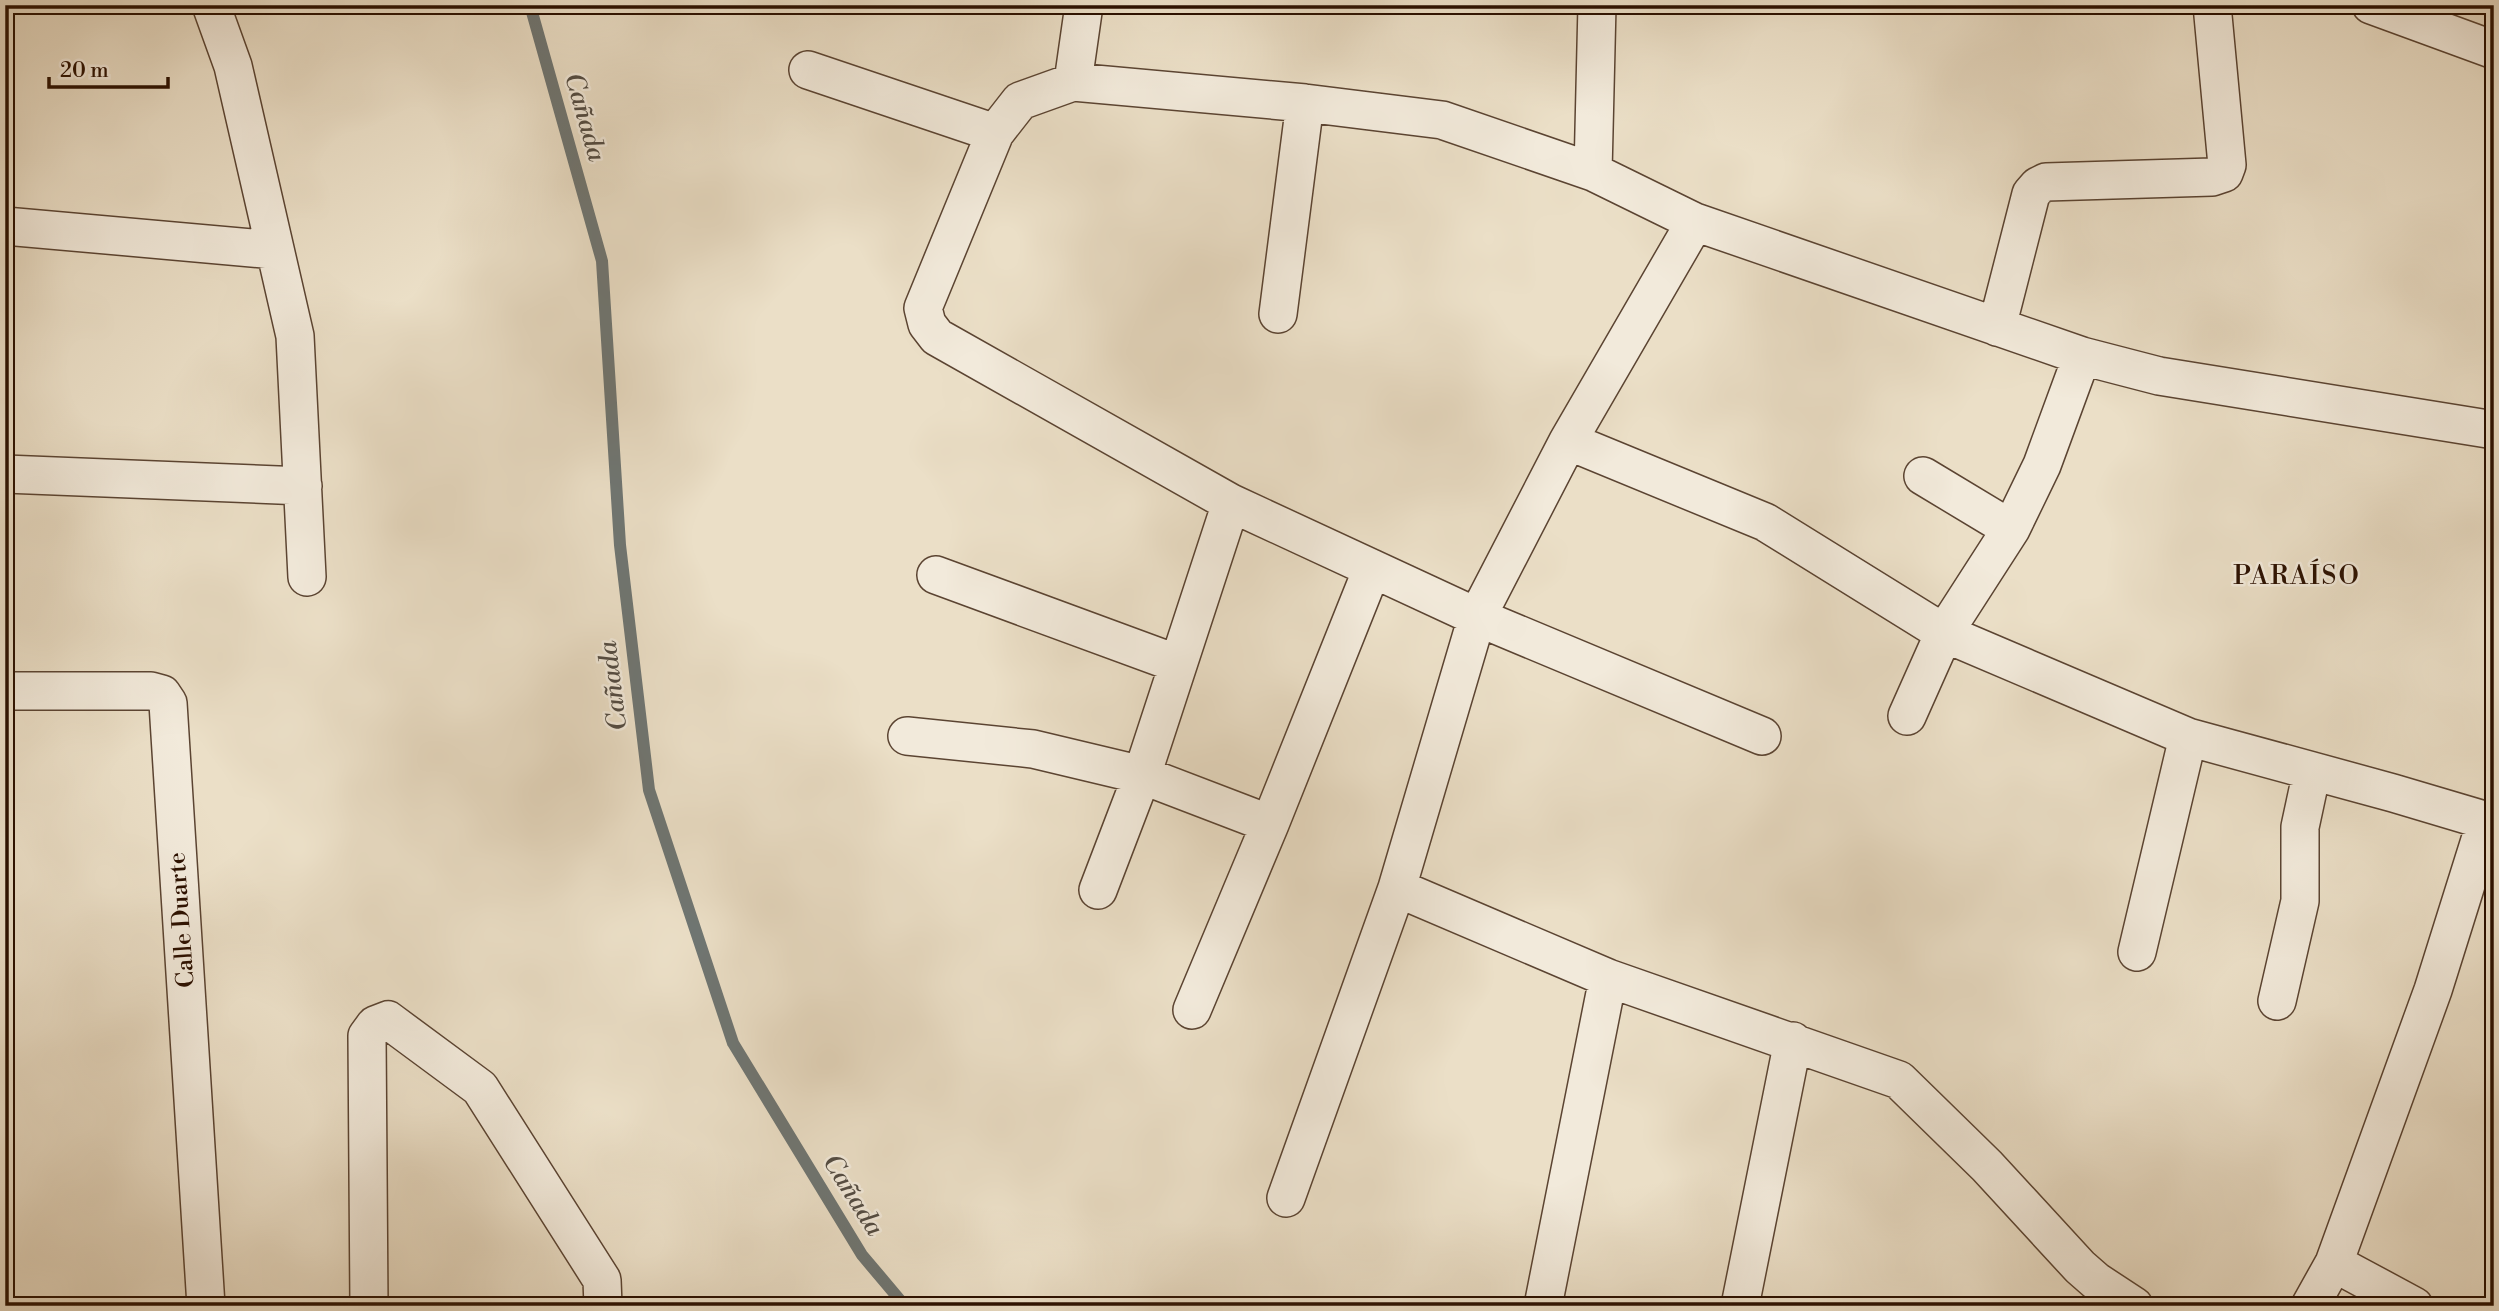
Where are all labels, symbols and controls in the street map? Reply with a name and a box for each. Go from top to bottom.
scale bar [49,46,168,90]
text: 20 m [60,58,109,84]
water label: Cañada [557,69,613,165]
district label: PARAÍSO [2233,558,2361,592]
water label: Cañada [592,639,634,733]
street label: Calle Duarte [162,851,202,989]
water label: Cañada [815,1148,891,1242]

